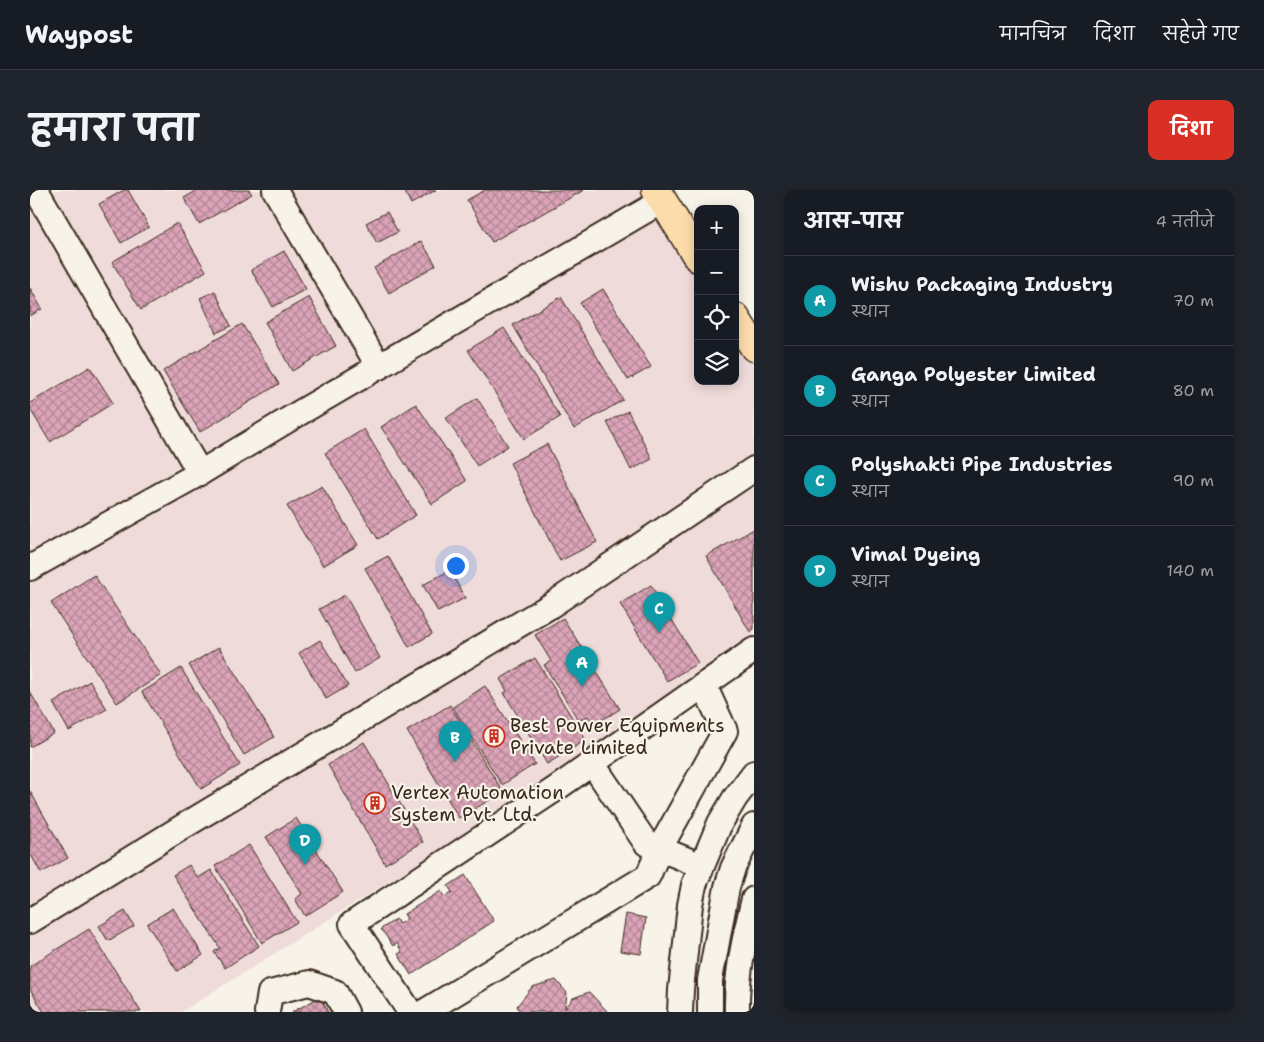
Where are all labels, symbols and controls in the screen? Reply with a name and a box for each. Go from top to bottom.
text: Waypost [25,19,133,51]
text: मानचित्र [1000,22,1066,46]
text: दिशा [1094,22,1135,46]
text: सहेजे गए [1163,22,1239,46]
button: दिशा [1148,100,1234,160]
text: हमारा पता [30,104,198,151]
map controls [694,205,739,385]
button: + [694,205,739,250]
text: आस-पास [804,207,902,235]
text: 4 नतीजे [1156,211,1214,232]
button: − [694,250,739,295]
text: Wishu Packaging Industry [851,272,1113,297]
text: A [814,290,826,311]
text: 70 m [1173,290,1214,311]
button: locate [694,295,739,340]
text: स्थान [851,301,889,322]
button: layers [694,340,739,385]
text: Ganga Polyester Limited [851,362,1096,387]
text: B [815,380,825,401]
text: 80 m [1173,380,1214,401]
text: स्थान [851,391,889,412]
text: Polyshakti Pipe Industries [851,452,1113,477]
text: C [815,470,825,491]
text: 90 m [1173,470,1214,491]
text: स्थान [851,481,889,502]
text: Vimal Dyeing [851,542,980,567]
your location [443,553,469,579]
text: D [814,560,826,581]
text: 140 m [1167,560,1214,581]
text: स्थान [851,571,889,592]
pin: C [643,592,675,633]
pin: A [566,646,598,687]
place label: Best Power Equipments Private Limited [510,713,725,760]
pin: B [439,721,471,762]
building icon: Best Power Equipments Private Limited [482,724,506,748]
place label: Vertex Automation System Pvt. Ltd. [391,780,564,827]
building icon: Vertex Automation System Pvt. Ltd. [363,791,387,815]
pin: D [289,824,321,865]

